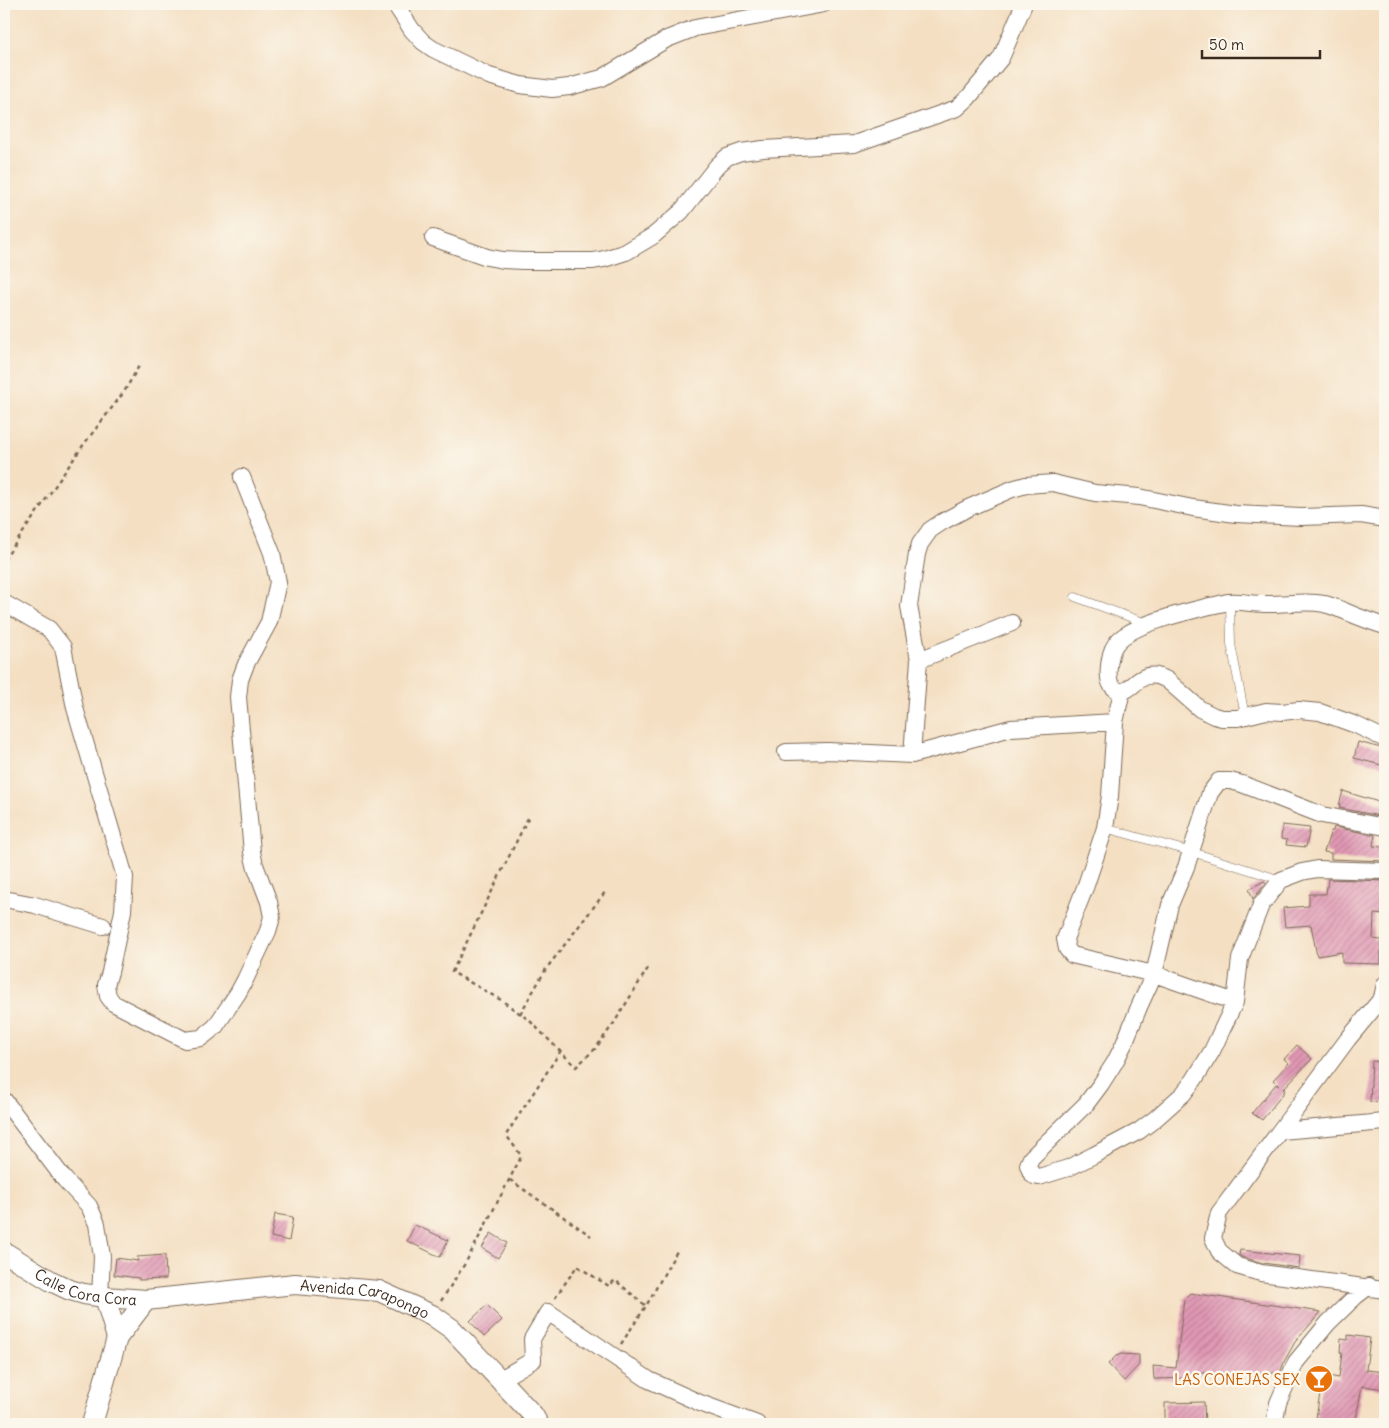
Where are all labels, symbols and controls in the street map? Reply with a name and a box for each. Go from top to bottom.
scale bar [1202,28,1319,60]
text: 50 m [1209,35,1244,54]
street label: Calle Cora Cora [31,1264,138,1309]
street label: Avenida Carapongo [300,1275,432,1322]
bar icon: LAS CONEJAS SEX [1304,1364,1334,1394]
place label: LAS CONEJAS SEX [1174,1370,1301,1389]

